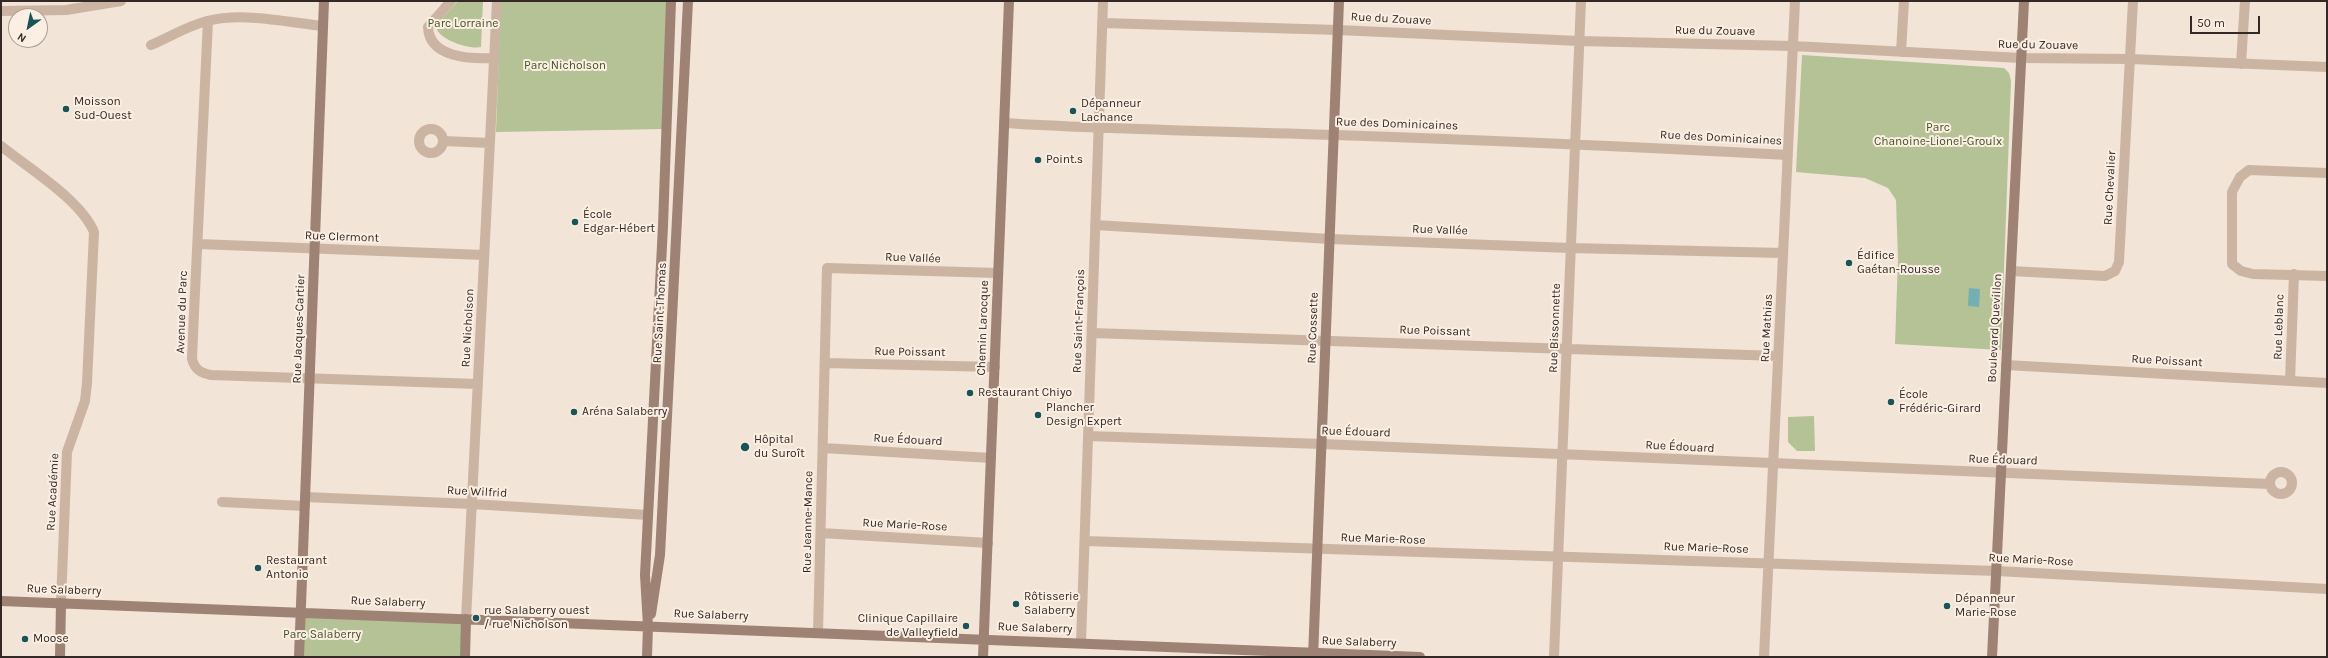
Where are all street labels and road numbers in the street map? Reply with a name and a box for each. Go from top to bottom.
street label: Rue du Zouave [1350,10,1432,28]
street label: Rue du Zouave [1675,23,1755,39]
street label: Rue du Zouave [1998,37,2078,53]
street label: Rue des Dominicaines [1336,115,1458,133]
street label: Rue des Dominicaines [1660,128,1782,148]
street label: Rue Chevalier [2101,150,2119,226]
street label: Rue Vallée [1412,222,1468,238]
street label: Rue Clermont [305,229,379,245]
street label: Rue Vallée [885,250,941,266]
street label: Rue Saint-Thomas [650,262,670,364]
street label: Rue Saint-François [1070,269,1088,373]
street label: Avenue du Parc [173,270,191,354]
street label: Boulevard Quevillon [1985,273,2005,383]
street label: Rue Jacques-Cartier [290,274,308,384]
street label: Chemin Larocque [974,280,992,376]
street label: Rue Bissonnette [1546,283,1564,373]
street label: Rue Nicholson [459,288,477,368]
street label: Rue Cossette [1305,292,1321,364]
street label: Rue Mathias [1758,293,1776,363]
street label: Rue Leblanc [2271,294,2287,360]
street label: Rue Poissant [1399,323,1471,339]
street label: Rue Poissant [874,344,946,360]
street label: Rue Poissant [2131,352,2203,370]
street label: Rue Édouard [1321,424,1391,440]
street label: Rue Édouard [873,431,943,449]
street label: Rue Édouard [1645,438,1715,456]
street label: Rue Édouard [1968,452,2038,468]
street label: Rue Académie [44,453,62,531]
street label: Rue Jeanne-Mance [800,471,816,573]
street label: Rue Wilfrid [446,483,508,501]
street label: Rue Marie-Rose [862,516,948,534]
street label: Rue Marie-Rose [1340,530,1426,548]
street label: Rue Marie-Rose [1663,539,1749,557]
street label: Rue Marie-Rose [1988,551,2074,569]
street label: Rue Salaberry [26,581,102,599]
street label: Rue Salaberry [350,593,426,611]
street label: Rue Salaberry [673,606,749,624]
street label: Rue Salaberry [997,619,1073,637]
street label: Rue Salaberry [1321,633,1397,651]

